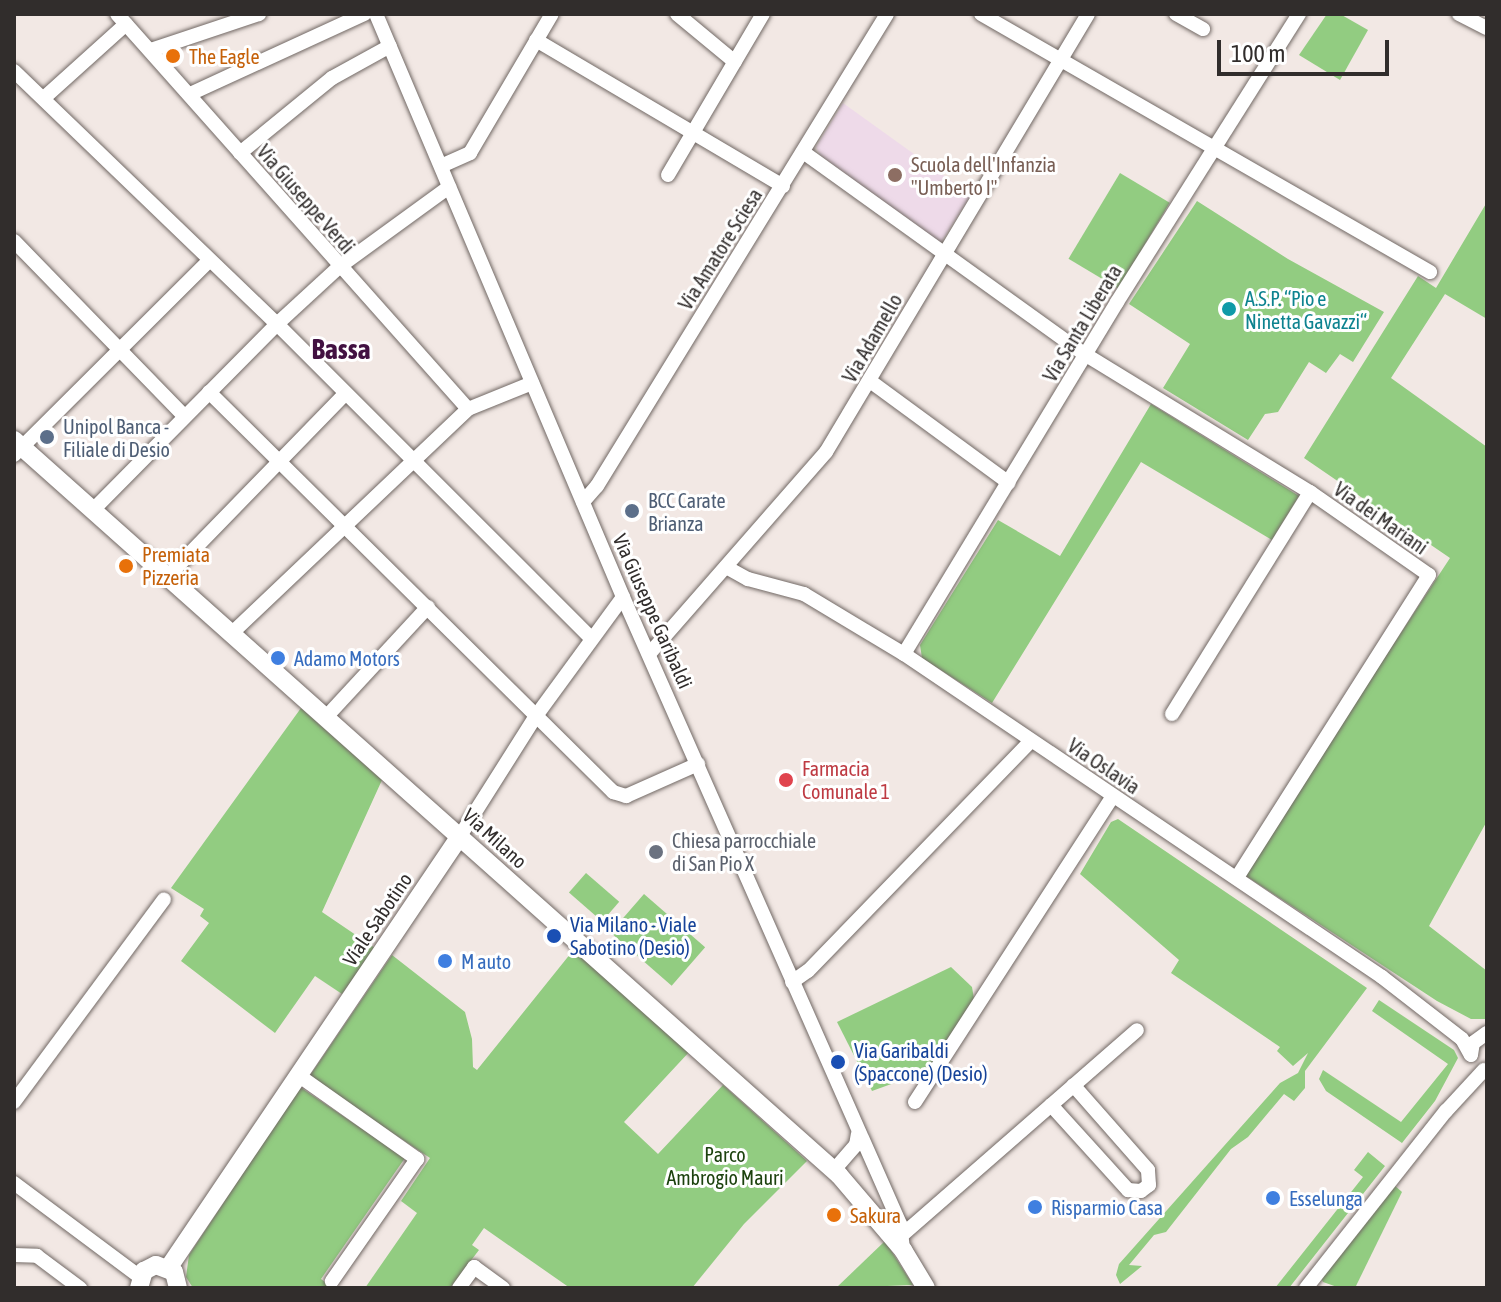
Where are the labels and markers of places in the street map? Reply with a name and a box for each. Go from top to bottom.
place label: The Eagle [189,44,259,68]
marker: The Eagle [164,47,182,65]
place label: Scuola dell'Infanzia "Umberto I" [911,152,1056,199]
marker: Scuola dell'Infanzia "Umberto I" [886,166,904,184]
place label: A.S.P. “Pio e Ninetta Gavazzi“ [1245,286,1367,333]
marker: A.S.P. “Pio e Ninetta Gavazzi“ [1220,300,1238,318]
place label: Unipol Banca - Filiale di Desio [63,414,170,461]
marker: Unipol Banca - Filiale di Desio [38,428,56,446]
place label: BCC Carate Brianza [648,488,726,535]
marker: BCC Carate Brianza [623,502,641,520]
place label: Premiata Pizzeria [142,542,210,589]
marker: Premiata Pizzeria [117,557,135,575]
place label: Adamo Motors [294,646,400,670]
marker: Adamo Motors [269,649,287,667]
place label: Farmacia Comunale 1 [802,756,890,803]
marker: Farmacia Comunale 1 [777,771,795,789]
place label: Chiesa parrocchiale di San Pio X [672,828,816,875]
marker: Chiesa parrocchiale di San Pio X [647,843,665,861]
place label: Via Milano - Viale Sabotino (Desio) [570,912,696,959]
marker: Via Milano - Viale Sabotino (Desio) [545,927,563,945]
place label: M auto [461,949,511,973]
marker: M auto [436,952,454,970]
place label: Via Garibaldi (Spaccone) (Desio) [854,1038,987,1085]
marker: Via Garibaldi (Spaccone) (Desio) [829,1053,847,1071]
place label: Esselunga [1289,1186,1363,1210]
marker: Esselunga [1264,1189,1282,1207]
place label: Risparmio Casa [1051,1195,1163,1219]
marker: Risparmio Casa [1026,1198,1044,1216]
place label: Sakura [850,1203,901,1227]
marker: Sakura [825,1206,843,1224]

